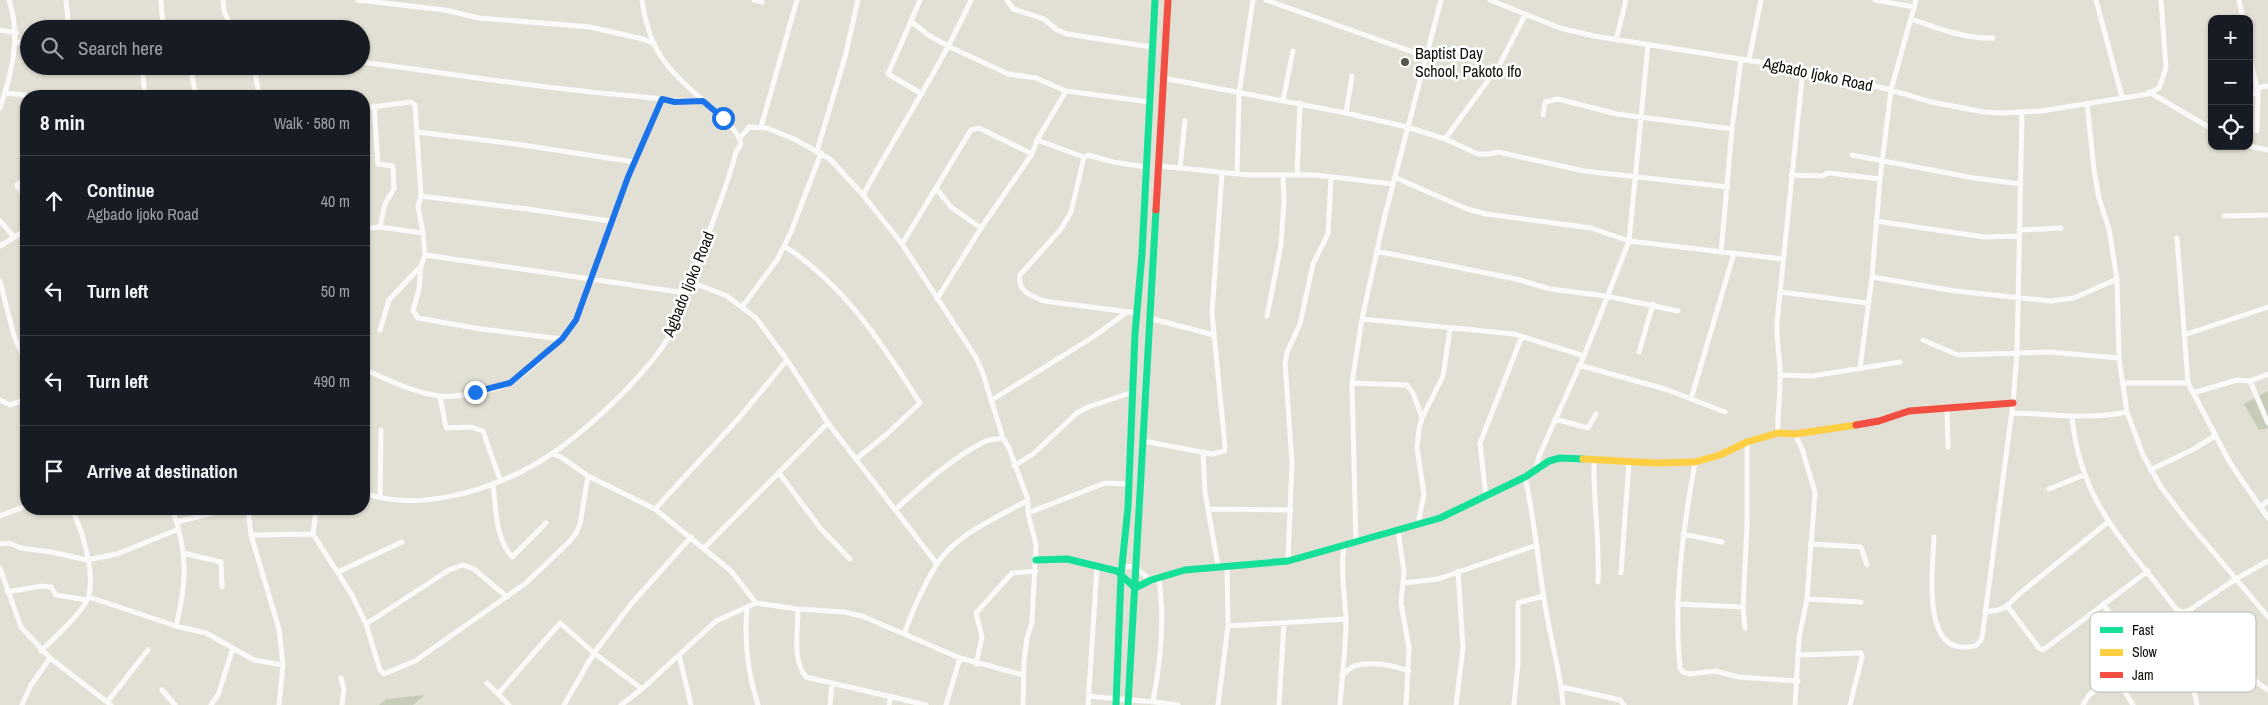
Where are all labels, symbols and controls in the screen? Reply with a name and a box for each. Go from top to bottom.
map controls [2208,15,2253,150]
button: + [2208,15,2253,60]
search box [20,20,370,75]
icon: search [38,34,66,62]
text: Search here [78,35,163,61]
place label: Baptist Day School, Pakoto Ifo [1415,42,1522,82]
street label: Agbado Ijoko Road [1760,51,1875,96]
marker: Baptist Day School, Pakoto Ifo [1399,56,1411,68]
button: − [2208,60,2253,105]
button: locate [2208,105,2253,150]
route start [712,107,735,130]
text: 8 min [40,108,85,137]
text: Walk · 580 m [274,112,350,134]
text: Continue [87,177,155,203]
icon: ahead [40,187,68,215]
text: 40 m [321,190,350,212]
text: Agbado Ijoko Road [87,203,199,225]
street label: Agbado Ijoko Road [657,228,719,341]
icon: left [40,277,68,305]
text: Turn left [87,278,148,304]
text: 50 m [321,280,350,302]
icon: left [40,367,68,395]
text: Turn left [87,368,148,394]
text: 490 m [314,370,350,392]
route end [464,381,487,404]
icon: arrive [40,457,68,485]
text: Arrive at destination [87,458,238,484]
legend [2090,612,2256,692]
text: Fast [2132,621,2154,639]
text: Slow [2132,643,2158,661]
text: Jam [2132,666,2154,684]

